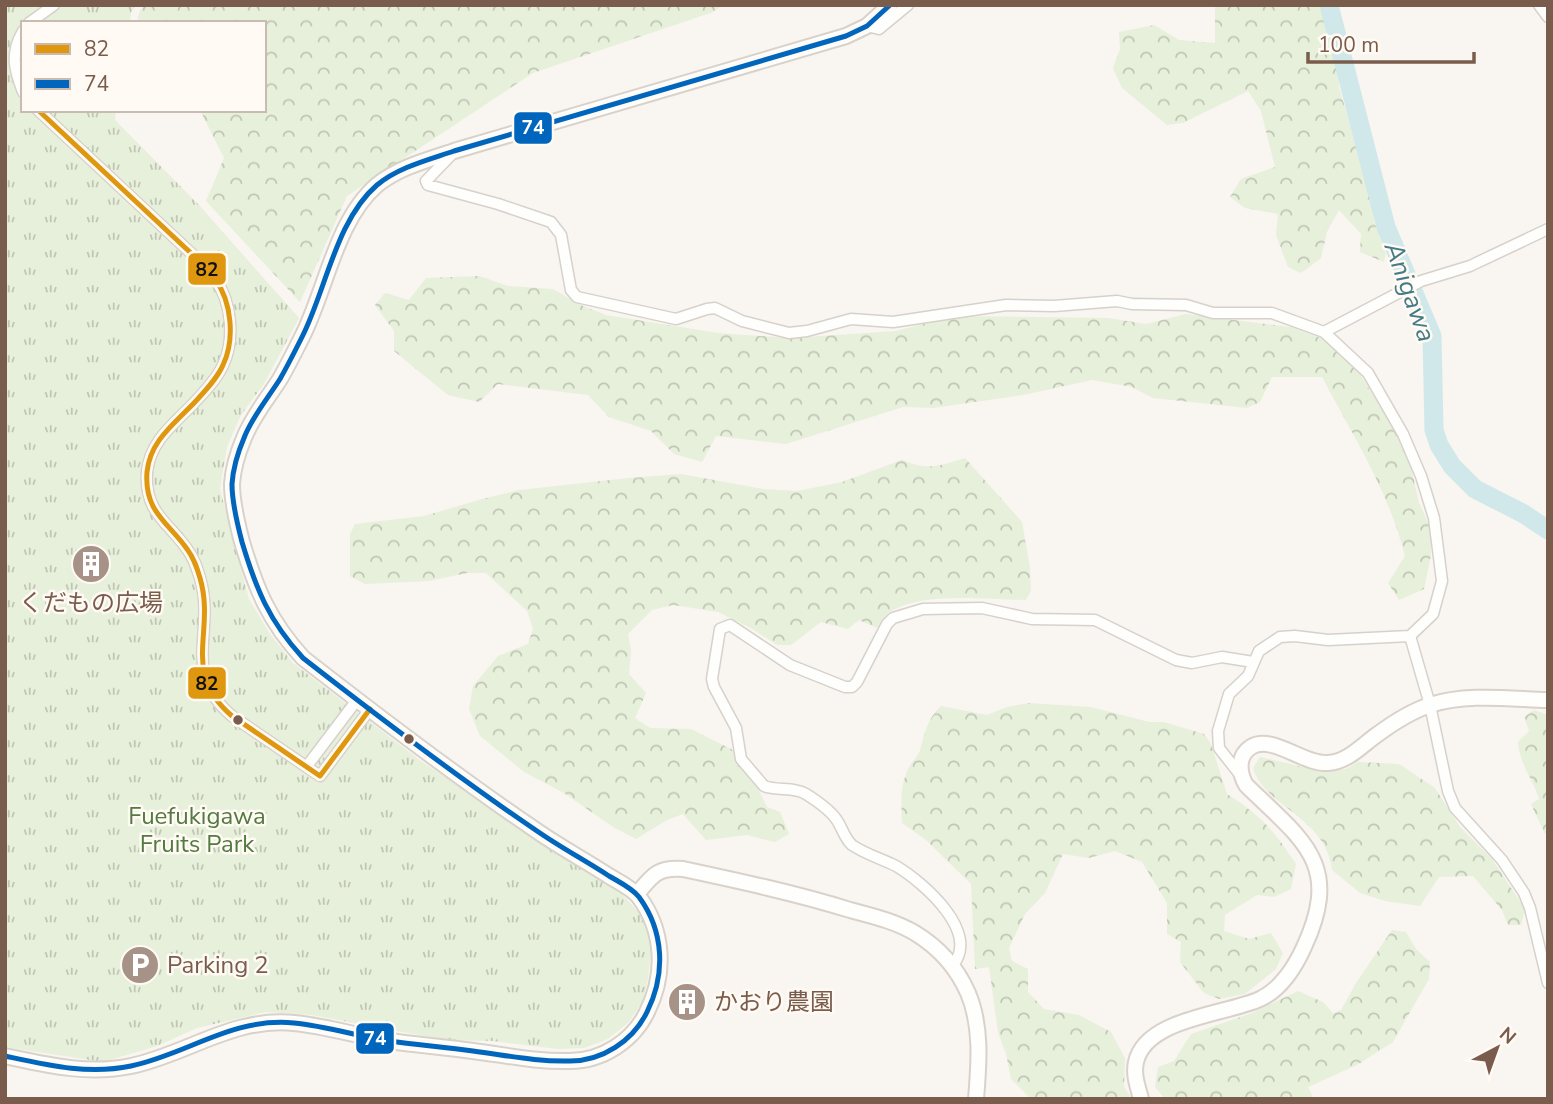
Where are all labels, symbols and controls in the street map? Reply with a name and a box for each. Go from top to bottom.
legend [21,21,266,112]
scale bar [1308,21,1474,65]
text: 100 m [1318,31,1379,59]
text: 82 [84,35,109,63]
text: 74 [84,70,109,98]
line badge: 74 [513,111,553,145]
text: 74 [522,115,544,141]
water label: Anigawa [1375,236,1444,347]
line badge: 82 [187,252,227,286]
text: 82 [196,257,218,283]
building icon: くだもの広場 [70,543,112,585]
place label: くだもの広場 [19,587,163,619]
line badge: 82 [187,666,227,700]
text: 82 [196,671,218,697]
unlabelled marker [231,713,245,727]
unlabelled marker [402,732,416,746]
park label: Fuefukigawa Fruits Park [128,800,266,860]
parking icon: Parking 2 [119,944,161,986]
place label: Parking 2 [167,949,269,981]
building icon: かおり農園 [666,981,708,1023]
place label: かおり農園 [714,986,834,1018]
north arrow [1462,1013,1532,1083]
text: N [1494,1021,1521,1050]
line badge: 74 [355,1022,395,1055]
text: 74 [364,1026,386,1052]

